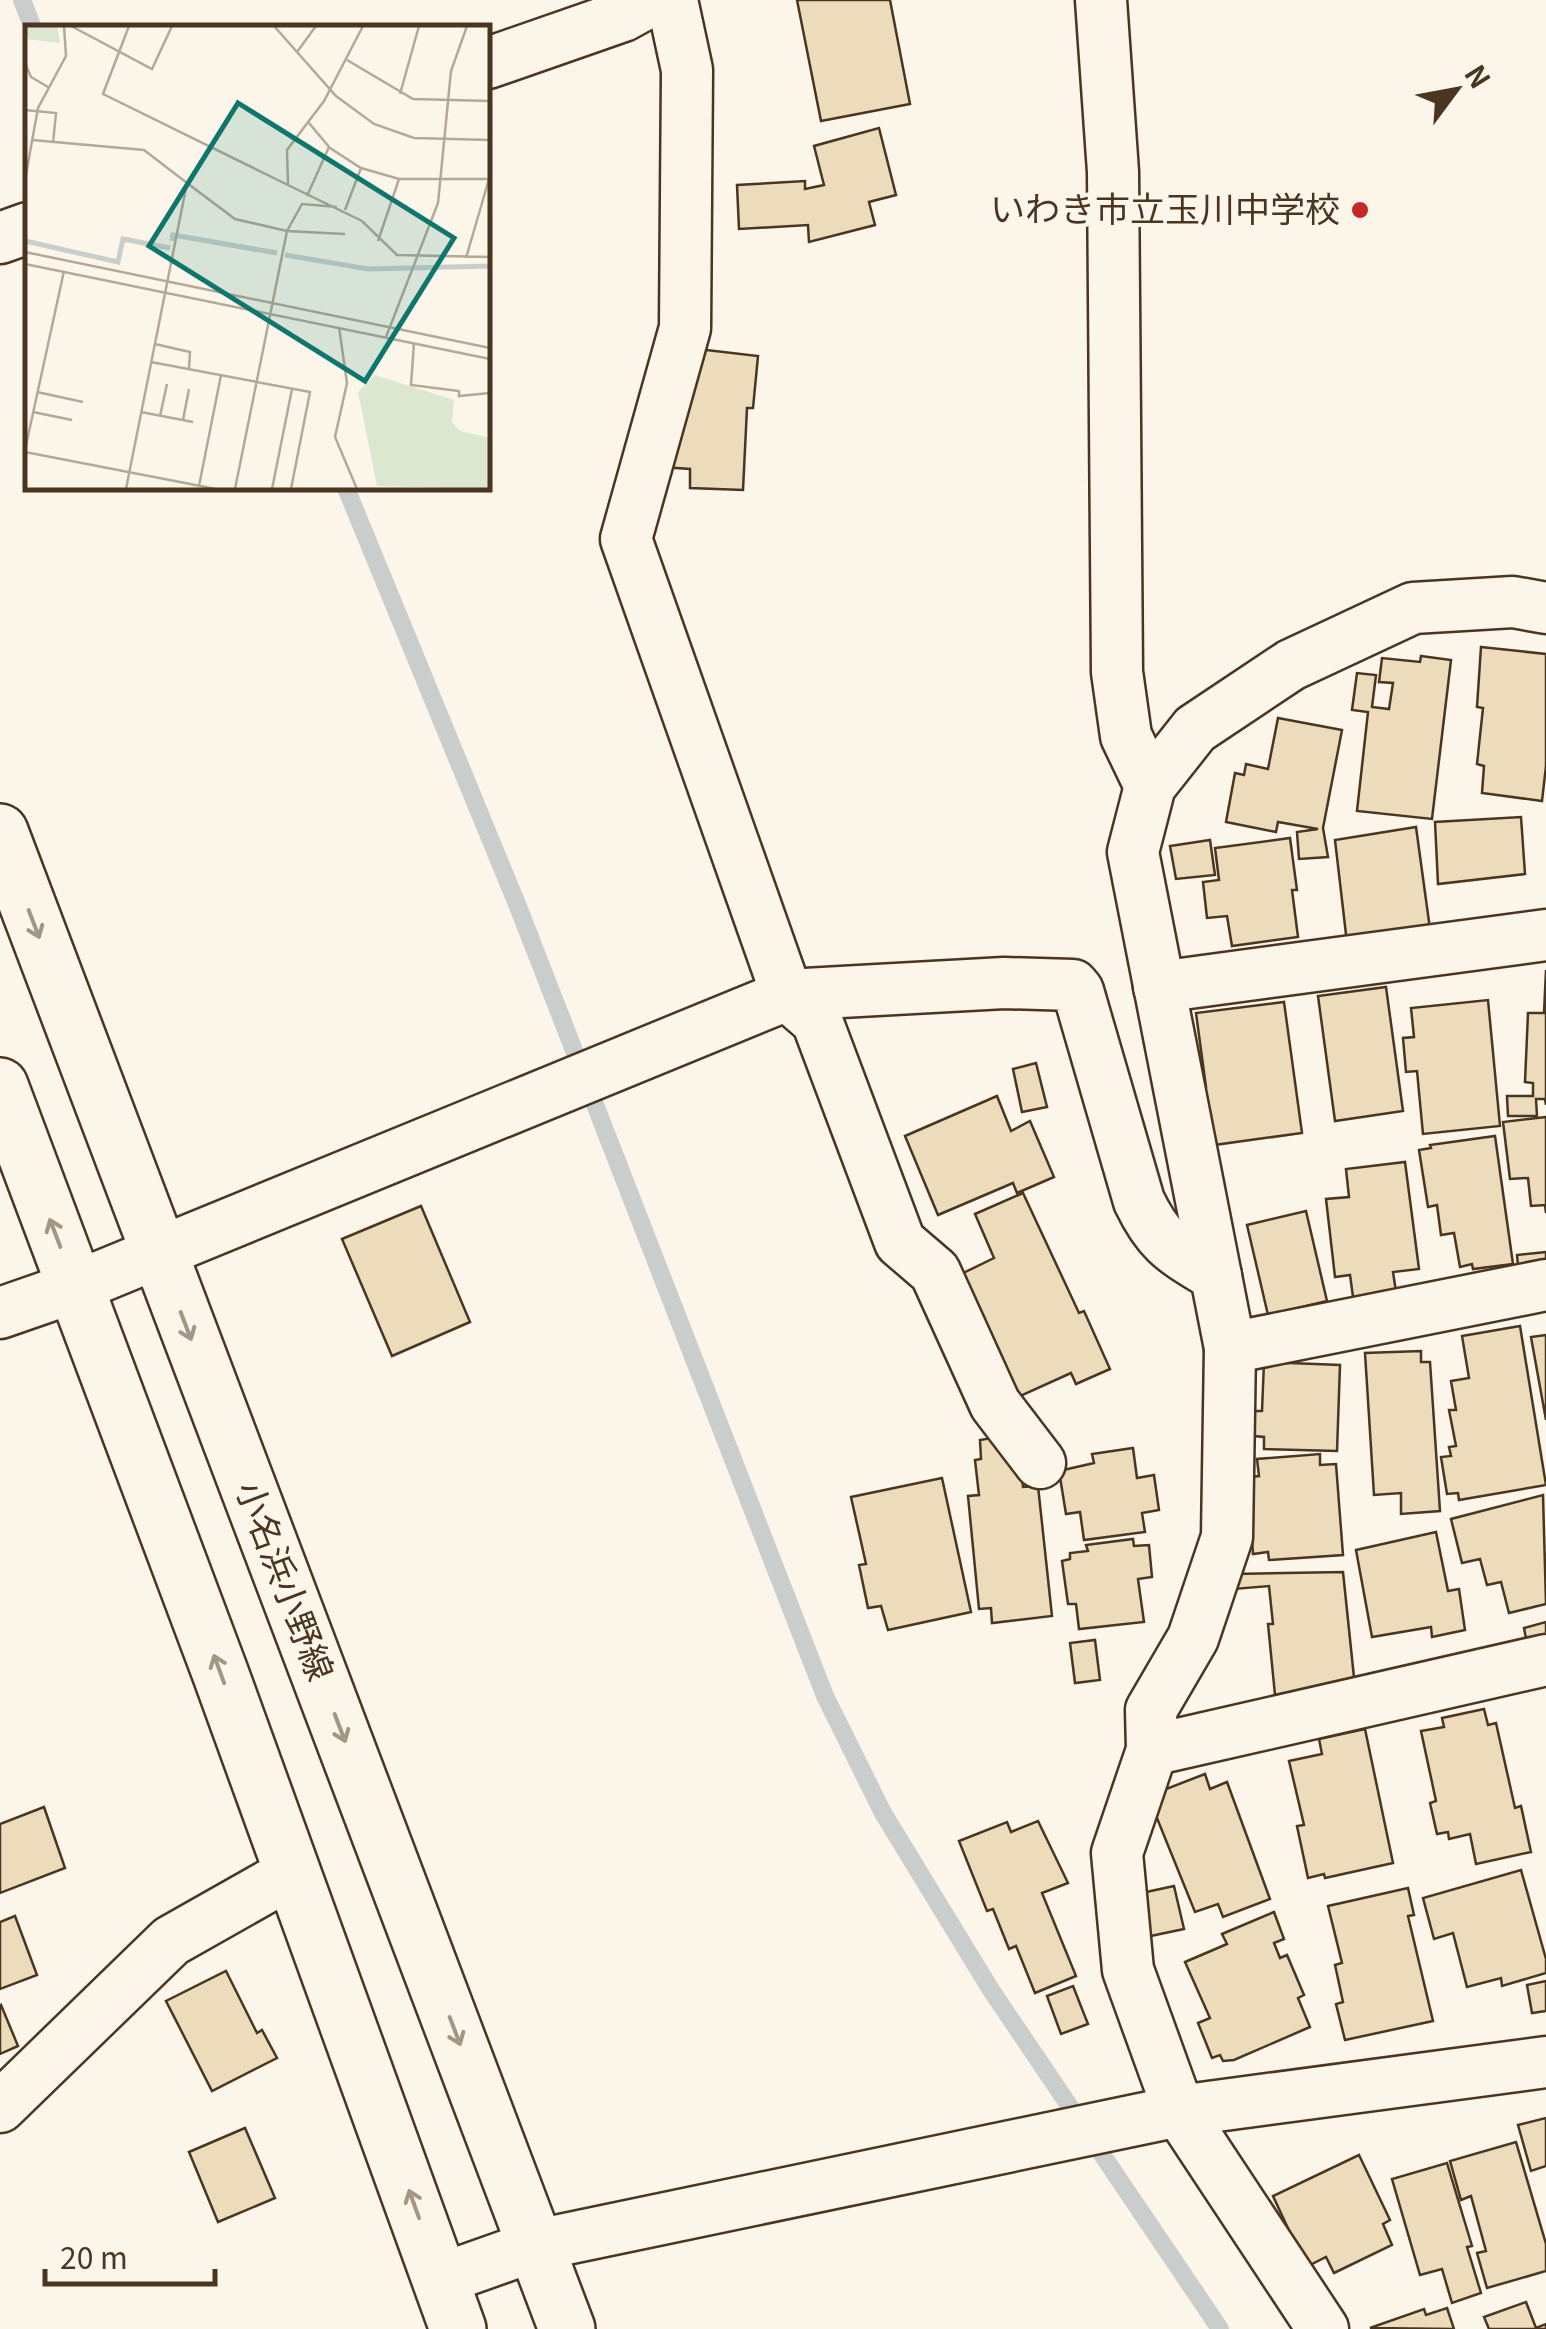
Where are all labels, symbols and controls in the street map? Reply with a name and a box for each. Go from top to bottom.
inset map [25,25,490,490]
north arrow [1406,40,1506,140]
text: N [1456,56,1501,95]
place label: いわき市立玉川中学校 [990,181,1340,232]
marker: いわき市立玉川中学校 [1349,199,1371,221]
one-way arrow [27,908,45,938]
one-way arrow [45,1219,63,1250]
one-way arrow [179,1310,197,1340]
street label: 小名浜小野線 [226,1473,349,1687]
one-way arrow [209,1654,227,1685]
one-way arrow [332,1712,350,1742]
one-way arrow [448,2016,466,2046]
one-way arrow [404,2190,422,2221]
scale bar [45,2224,215,2286]
text: 20 m [60,2234,128,2278]

